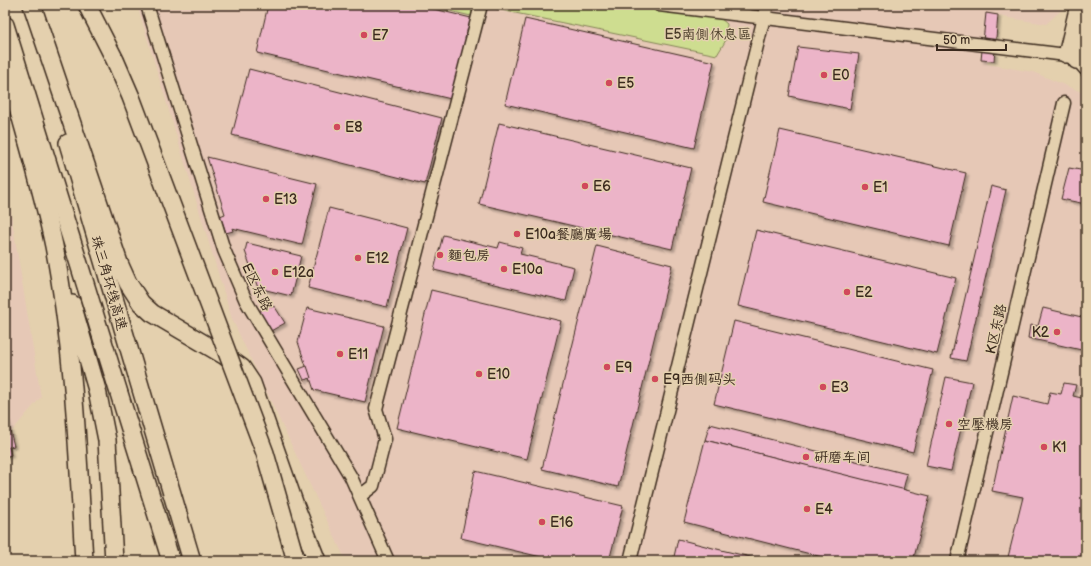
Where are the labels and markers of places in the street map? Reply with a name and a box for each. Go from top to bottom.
place label: E7 [372,27,388,44]
marker: E7 [359,30,369,40]
place label: E0 [832,67,849,84]
marker: E0 [819,70,829,80]
place label: E5 [617,75,634,92]
marker: E5 [604,78,614,88]
place label: E8 [345,119,362,136]
marker: E8 [332,122,342,132]
place label: E6 [593,178,611,195]
place label: E1 [873,179,888,196]
marker: E6 [580,181,590,191]
marker: E1 [860,182,870,192]
place label: E13 [274,191,297,208]
marker: E13 [261,194,271,204]
place label: E10a餐廳廣場 [525,226,612,243]
marker: E10a餐廳廣場 [512,229,522,239]
place label: 麵包房 [448,247,490,264]
place label: E12 [366,250,390,267]
marker: 麵包房 [435,250,445,260]
marker: E12 [353,253,363,263]
place label: E10a [512,261,543,278]
place label: E12a [283,264,314,281]
marker: E10a [499,264,509,274]
marker: E12a [270,267,280,277]
place label: E2 [855,284,873,301]
marker: E2 [842,287,852,297]
place label: K2 [1032,324,1050,341]
marker: K2 [1052,327,1062,337]
place label: E11 [348,346,368,363]
marker: E11 [335,349,345,359]
place label: E9 [615,359,632,376]
marker: E9 [602,362,612,372]
place label: E10 [487,366,510,383]
marker: E10 [474,369,484,379]
place label: E9西側码头 [663,371,736,388]
marker: E9西側码头 [650,374,660,384]
place label: E3 [831,379,849,396]
marker: E3 [818,382,828,392]
place label: 空壓機房 [957,416,1013,433]
marker: 空壓機房 [944,419,954,429]
place label: K1 [1052,439,1066,456]
marker: K1 [1039,442,1049,452]
place label: 研磨车间 [814,449,870,466]
marker: 研磨车间 [801,452,811,462]
place label: E4 [815,501,833,518]
marker: E4 [802,504,812,514]
place label: E16 [550,514,574,531]
marker: E16 [537,517,547,527]

